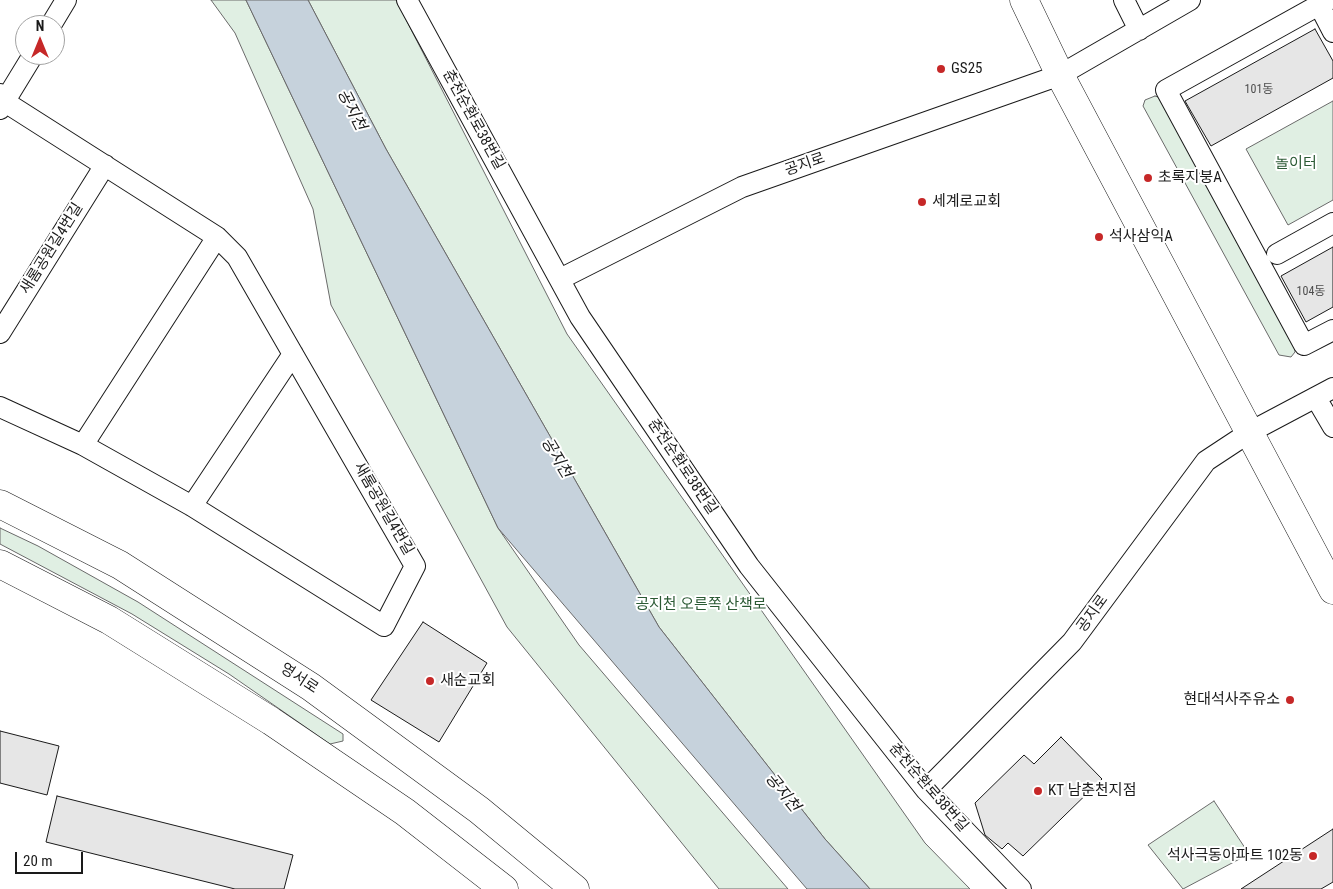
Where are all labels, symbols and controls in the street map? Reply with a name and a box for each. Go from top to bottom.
north arrow [15,15,65,65]
text: N [36,18,44,34]
place label: GS25 [951,60,982,78]
marker: GS25 [935,63,947,75]
street label: 춘천순환로38번길 [438,67,508,173]
house number: 101동 [1245,83,1273,97]
water label: 공지천 [332,86,370,134]
street label: 공지로 [782,150,828,180]
park label: 놀이터 [1275,155,1317,173]
place label: 초록지붕A [1158,169,1222,187]
marker: 초록지붕A [1142,172,1154,184]
place label: 세계로교회 [932,193,1001,211]
marker: 세계로교회 [916,196,928,208]
street label: 새롬공원길4번길 [17,200,87,298]
place label: 석사삼익A [1109,228,1173,246]
marker: 석사삼익A [1093,231,1105,243]
house number: 104동 [1297,285,1325,299]
street label: 춘천순환로38번길 [643,416,721,518]
water label: 공지천 [536,434,576,482]
street label: 새롬공원길4번길 [349,459,417,559]
street label: 공지로 [1074,592,1112,636]
park label: 공지천 오른쪽 산책로 [635,596,767,614]
street label: 영서로 [277,660,321,698]
place label: 새순교회 [440,672,495,690]
marker: 새순교회 [424,675,436,687]
place label: 현대석사주유소 [1183,691,1280,709]
marker: 현대석사주유소 [1284,694,1296,706]
street label: 춘천순환로38번길 [885,740,971,836]
water label: 공지천 [761,770,803,816]
place label: KT 남춘천지점 [1048,782,1136,800]
marker: KT 남춘천지점 [1032,785,1044,797]
scale bar [18,842,85,874]
place label: 석사극동아파트 102동 [1167,847,1303,865]
marker: 석사극동아파트 102동 [1307,850,1319,862]
text: 20 m [23,852,53,870]

